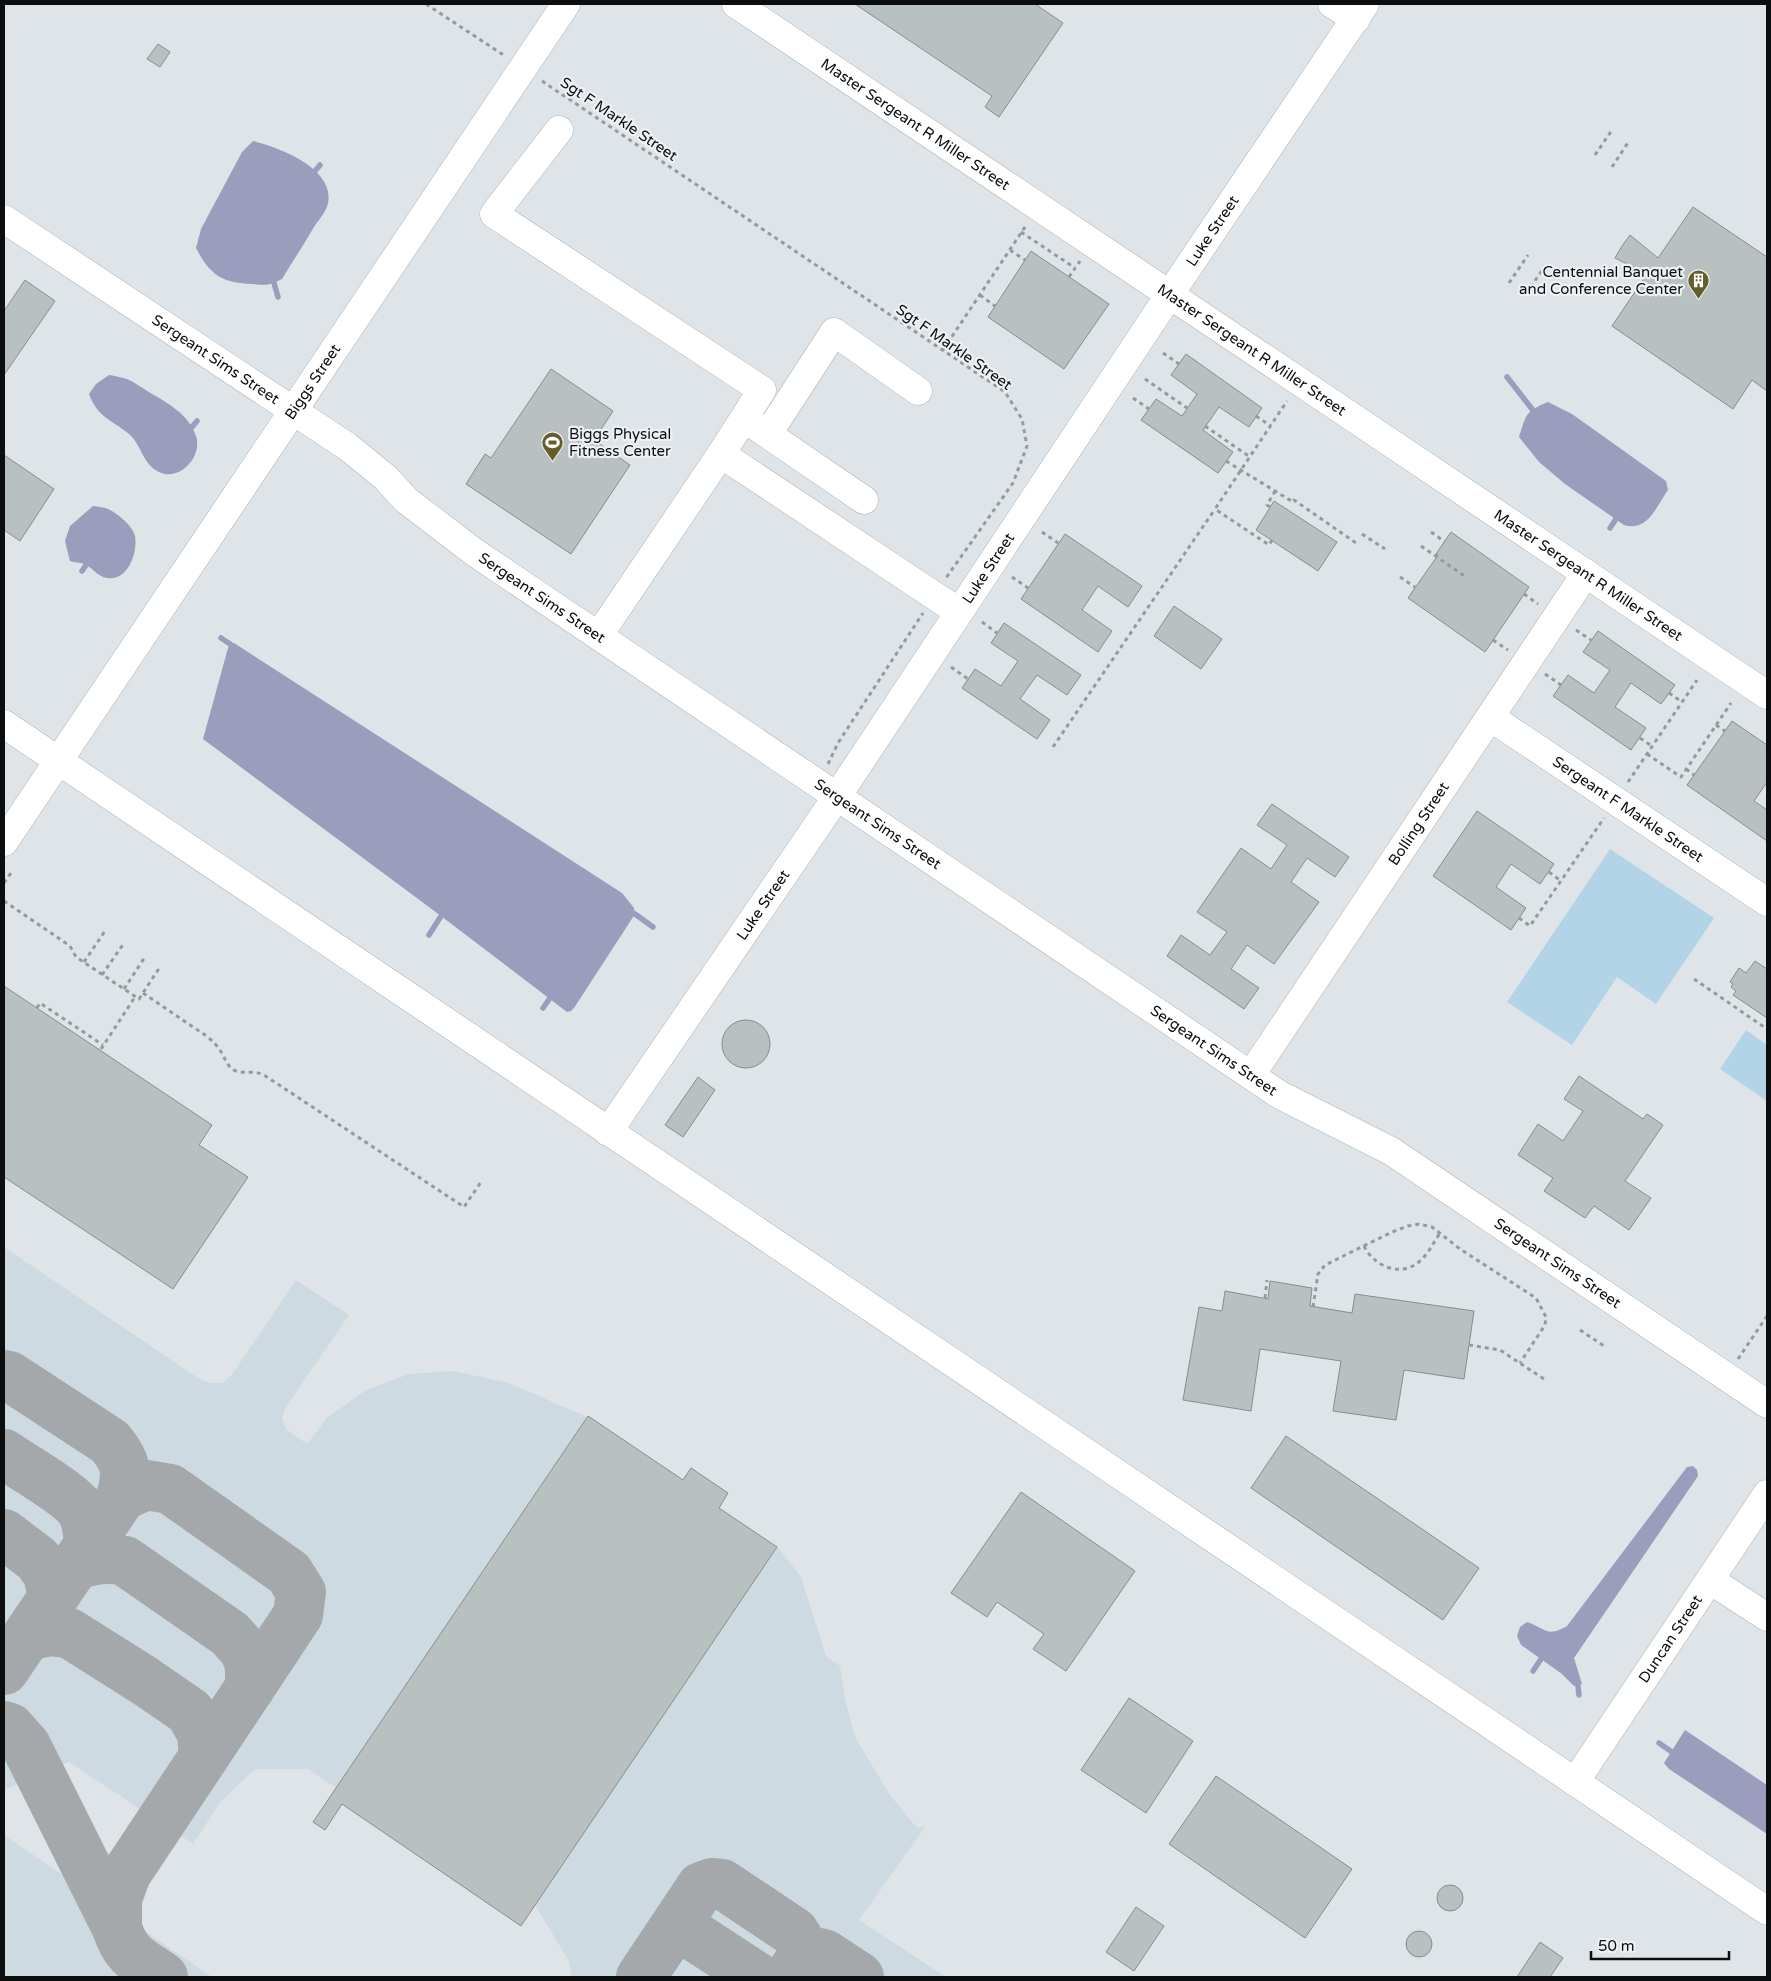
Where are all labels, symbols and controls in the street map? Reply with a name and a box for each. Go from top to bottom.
street label: Master Sergeant R Miller Street [818,55,1013,194]
street label: Sgt F Markle Street [557,73,681,165]
street label: Luke Street [1182,192,1243,270]
place label: Centennial Banquet and Conference Center [1519,263,1683,298]
building icon: Centennial Banquet and Conference Center [1687,269,1711,300]
street label: Master Sergeant R Miller Street [1154,280,1350,420]
street label: Sgt F Markle Street [893,300,1016,394]
street label: Sergeant Sims Street [149,311,283,408]
street label: Biggs Street [281,341,344,423]
place label: Biggs Physical Fitness Center [569,425,671,460]
sports icon: Biggs Physical Fitness Center [541,431,565,462]
street label: Master Sergeant R Miller Street [1490,506,1686,645]
street label: Luke Street [958,529,1018,607]
street label: Sergeant Sims Street [475,549,609,647]
street label: Sergeant F Markle Street [1549,752,1707,866]
street label: Sergeant Sims Street [811,775,945,873]
street label: Bolling Street [1384,779,1453,869]
street label: Luke Street [733,866,793,943]
street label: Sergeant Sims Street [1147,1001,1281,1100]
street label: Sergeant Sims Street [1491,1214,1625,1312]
street label: Duncan Street [1635,1591,1706,1686]
scale bar [1591,1928,1728,1960]
text: 50 m [1598,1937,1635,1955]

